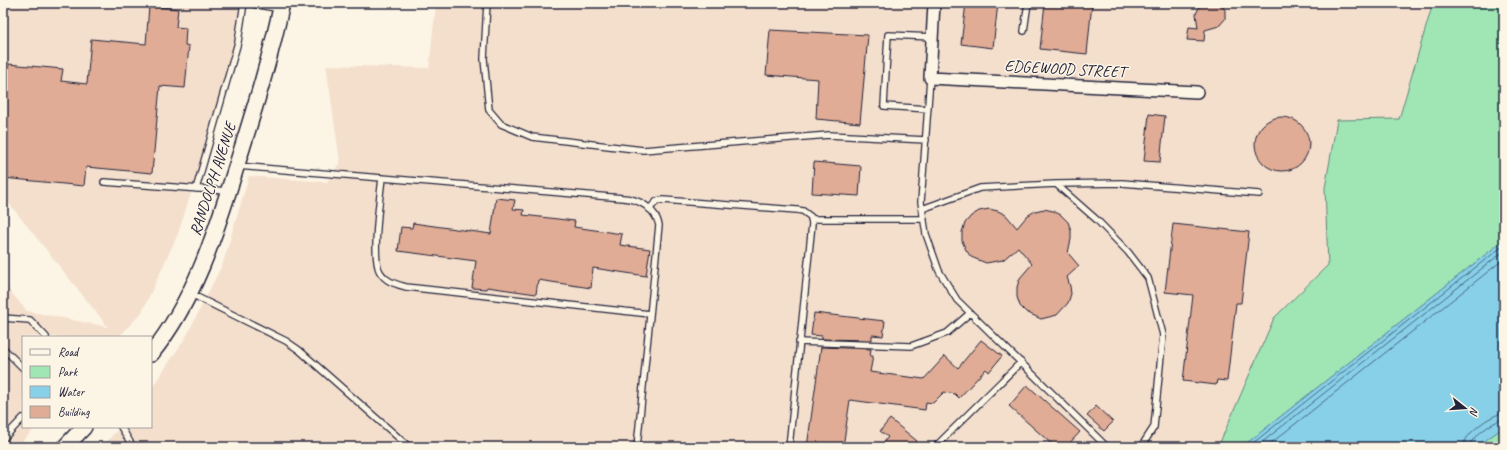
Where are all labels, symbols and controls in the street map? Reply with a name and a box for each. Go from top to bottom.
street label: EDGEWOOD STREET [1004,56,1130,82]
street label: RANDOLPH AVENUE [185,118,241,238]
legend [22,336,152,428]
text: Road [58,344,80,360]
text: Park [58,364,79,380]
text: Water [58,384,86,400]
north arrow [1445,388,1485,428]
text: Building [58,404,90,420]
text: N [1466,406,1482,418]

